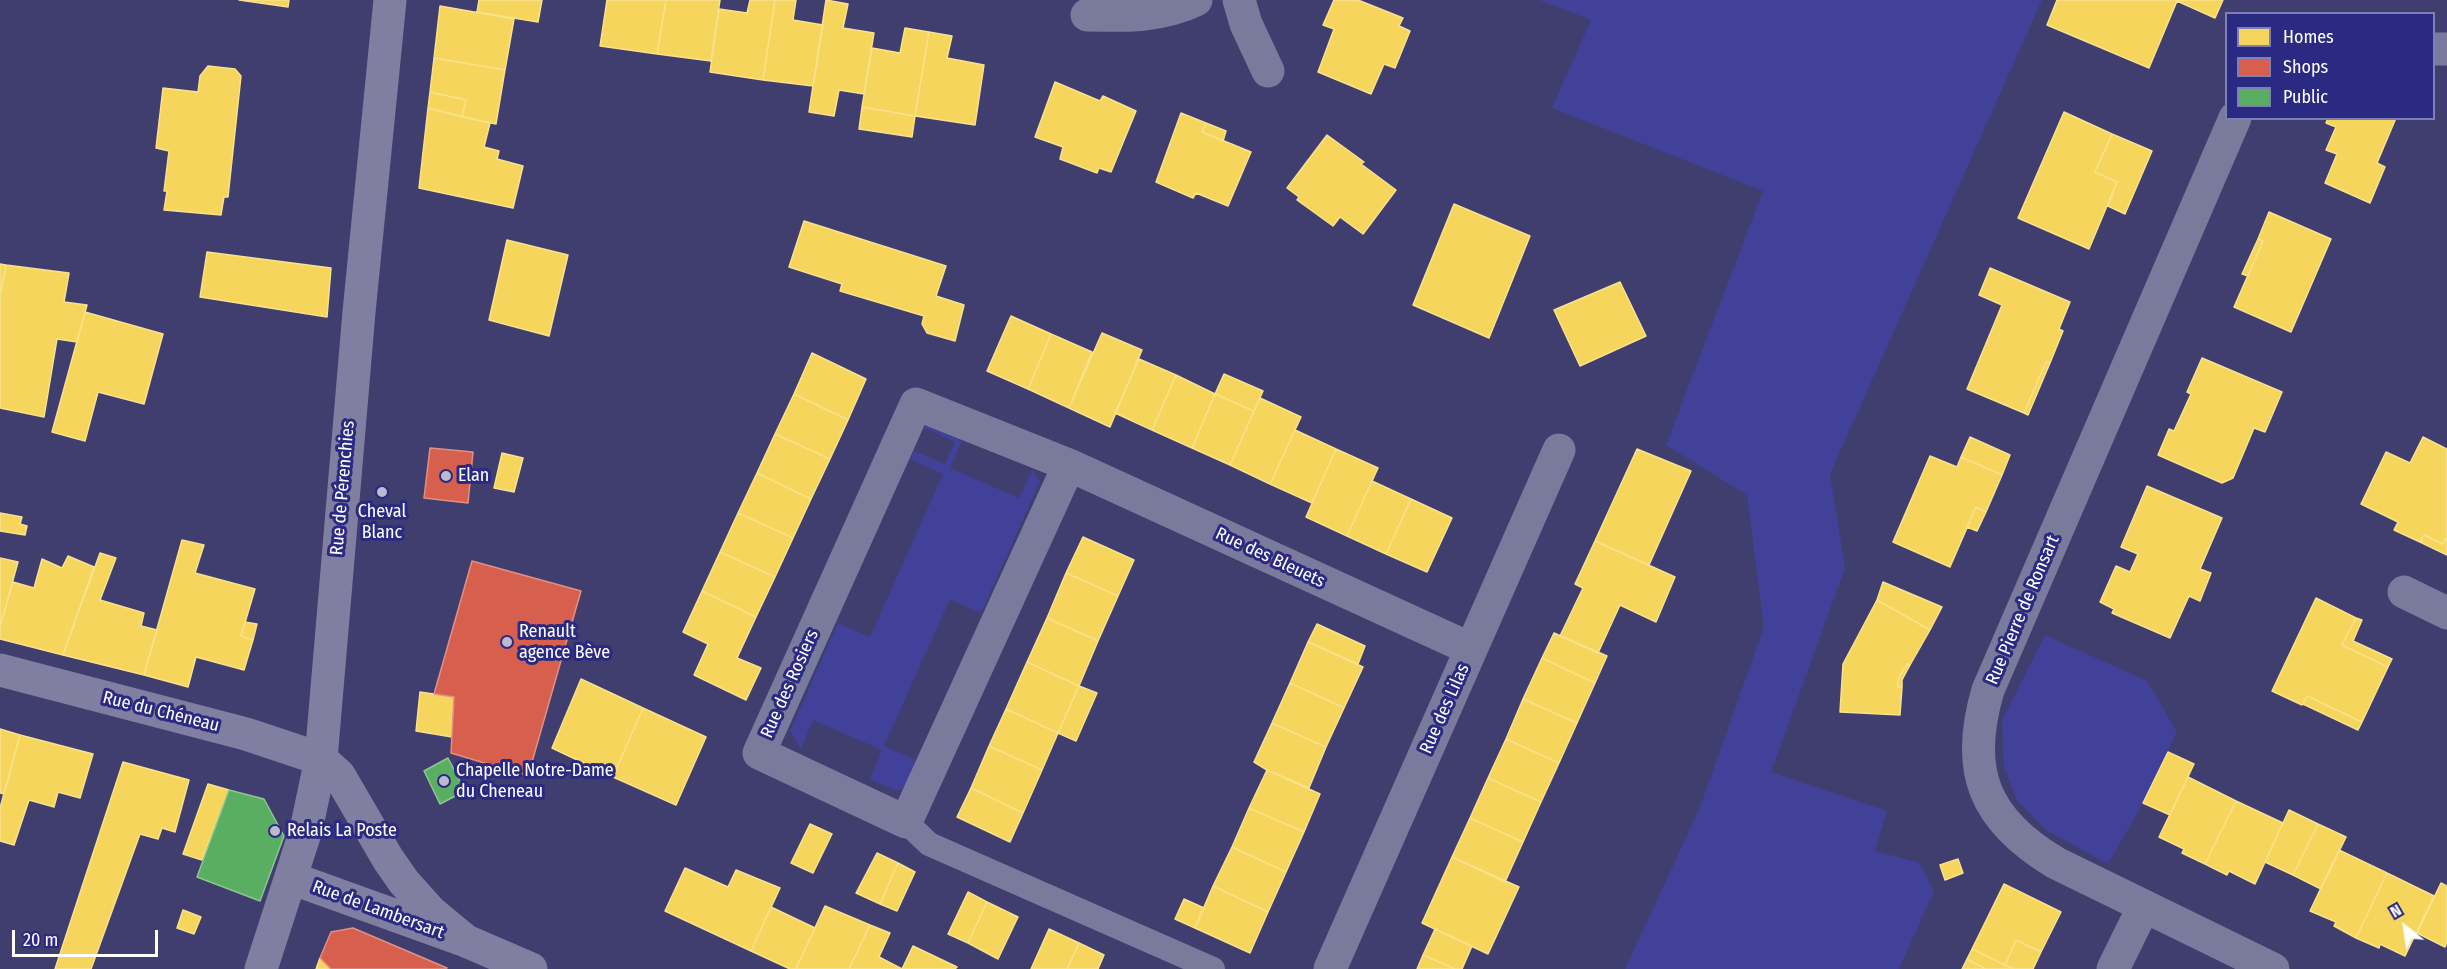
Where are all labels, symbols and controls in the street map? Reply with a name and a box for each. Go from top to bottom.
legend [2225,12,2435,120]
text: Homes [2283,26,2334,48]
text: Shops [2283,56,2328,78]
text: Public [2283,86,2328,108]
street label: Rue de Pérenchies [326,420,360,556]
place label: Elan [458,465,489,487]
marker: Elan [439,469,453,483]
marker: Cheval Blanc [375,485,389,499]
place label: Cheval Blanc [358,501,406,544]
street label: Rue des Bleuets [1212,523,1328,593]
street label: Rue Pierre de Ronsart [1982,532,2064,688]
place label: Renault agence Bève [519,621,610,664]
street label: Rue des Rosiers [756,626,824,742]
marker: Renault agence Bève [500,635,514,649]
street label: Rue des Lilas [1416,661,1474,757]
street label: Rue du Chéneau [100,687,222,737]
place label: Chapelle Notre-Dame du Cheneau [456,760,614,802]
marker: Chapelle Notre-Dame du Cheneau [437,774,451,788]
place label: Relais La Poste [287,820,397,842]
marker: Relais La Poste [268,824,282,838]
street label: Rue de Lambersart [309,876,447,944]
north arrow [2375,897,2435,957]
text: N [2387,900,2405,922]
scale bar [15,918,160,956]
text: 20 m [23,929,58,951]

